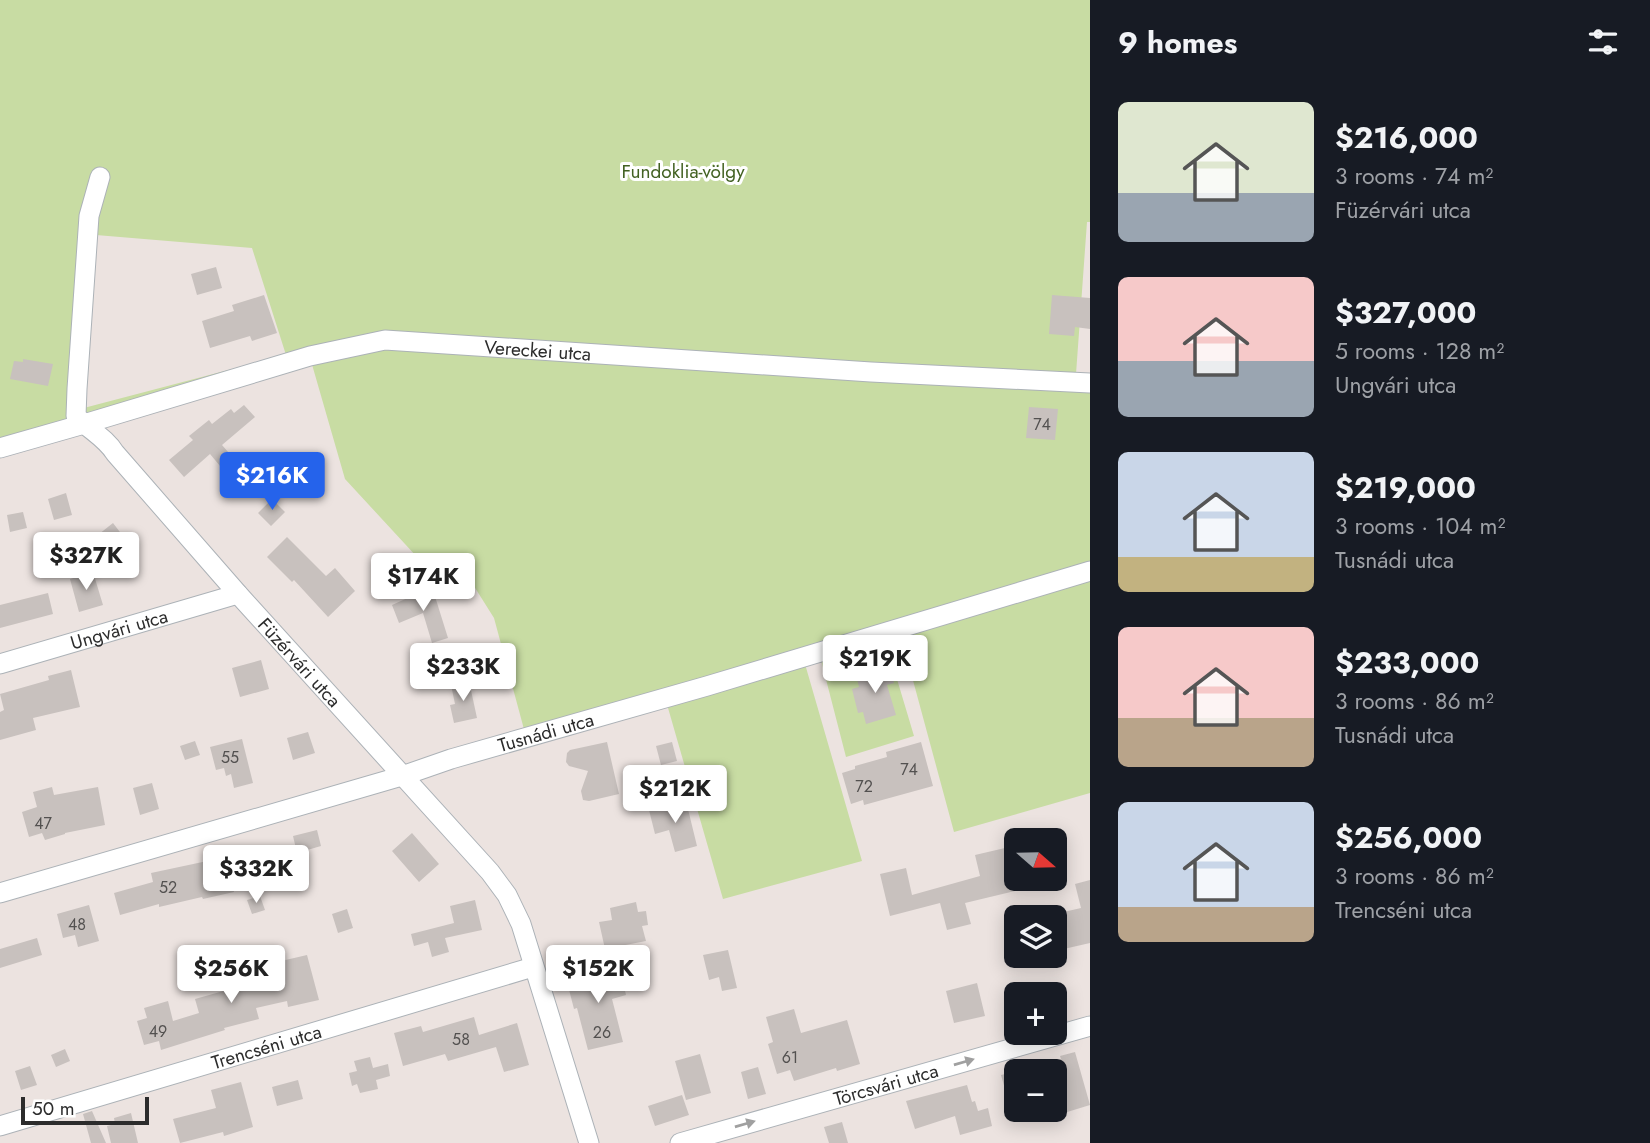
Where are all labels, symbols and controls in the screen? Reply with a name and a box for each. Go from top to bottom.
text: 9 homes [1118,21,1237,64]
icon: filters [1584,23,1622,61]
text: $216,000 [1335,116,1478,159]
icon: home [1174,130,1258,214]
park label: Fundoklia-völgy [621,158,745,185]
text: 3 rooms · 74 m² [1335,159,1493,193]
text: Füzérvári utca [1335,193,1471,227]
text: $327,000 [1335,291,1476,334]
icon: home [1174,305,1258,389]
street label: Vereckei utca [483,334,592,368]
text: 5 rooms · 128 m² [1335,334,1504,368]
text: Ungvári utca [1335,368,1456,402]
house number: 74 [1033,413,1051,436]
pin: $216K [223,452,321,512]
text: $216K [236,458,308,492]
text: $219,000 [1335,466,1476,509]
icon: home [1174,480,1258,564]
text: 3 rooms · 104 m² [1335,509,1505,543]
pin: $327K [37,532,135,592]
text: $327K [49,538,123,572]
text: Tusnádi utca [1335,543,1454,577]
pin: $174K [374,554,472,613]
text: $174K [387,559,459,593]
street label: Ungvári utca [67,602,171,657]
street label: Füzérvári utca [252,612,347,713]
pin: $219K [826,636,924,695]
text: $219K [839,641,911,675]
text: $233,000 [1335,641,1479,684]
pin: $233K [414,644,512,703]
text: $233K [426,649,500,683]
icon: home [1174,655,1258,739]
text: 3 rooms · 86 m² [1335,684,1494,718]
street label: Tusnádi utca [495,706,597,759]
text: Tusnádi utca [1335,718,1454,752]
house number: 55 [221,746,239,769]
house number: 74 [900,758,918,781]
pin: $212K [626,766,724,825]
text: $212K [639,771,711,805]
house number: 72 [855,775,873,798]
house number: 47 [34,812,52,835]
text: $256,000 [1335,816,1482,859]
north arrow [1004,828,1068,891]
map controls [1004,828,1067,1122]
icon: home [1174,830,1258,914]
pin: $332K [207,846,305,905]
text: $332K [219,851,293,885]
text: 3 rooms · 86 m² [1335,859,1494,893]
house number: 52 [159,876,177,899]
text: Trencséni utca [1335,893,1472,927]
button: layers [1004,905,1067,968]
house number: 48 [68,913,86,936]
pin: $256K [182,946,280,1005]
pin: $152K [549,946,647,1005]
text: $256K [193,951,269,985]
text: $152K [562,951,634,985]
button: + [1004,982,1067,1045]
street label: Trencséni utca [208,1018,325,1076]
house number: 49 [149,1020,167,1043]
house number: 26 [593,1021,611,1044]
house number: 58 [452,1028,470,1051]
house number: 61 [782,1046,798,1069]
street label: Törcsvári utca [830,1057,941,1113]
one-way arrow [954,1057,975,1067]
button: − [1004,1059,1067,1122]
scale bar [21,1094,149,1126]
text: 50 m [32,1095,75,1122]
one-way arrow [735,1119,756,1129]

